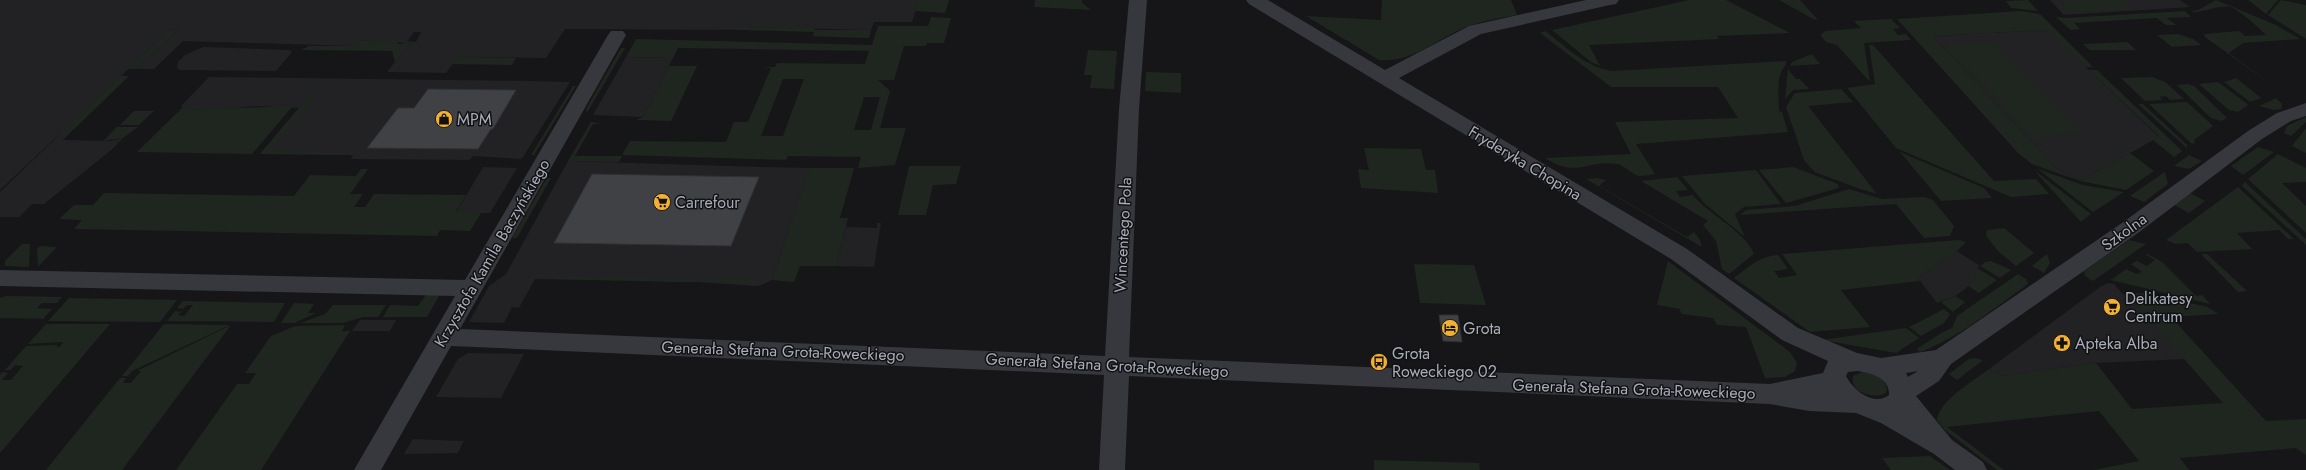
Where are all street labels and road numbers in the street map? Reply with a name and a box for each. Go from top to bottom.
street label: Fryderyka Chopina [1464,120,1586,206]
street label: Krzysztofa Kamila Baczyńskiego [429,154,556,351]
street label: Wincentego Pola [1108,177,1138,293]
street label: Szkolna [2096,208,2152,256]
street label: Generała Stefana Grota-Roweckiego [661,335,905,367]
street label: Generała Stefana Grota-Roweckiego [985,347,1229,383]
street label: Generała Stefana Grota-Roweckiego [1512,373,1756,405]

